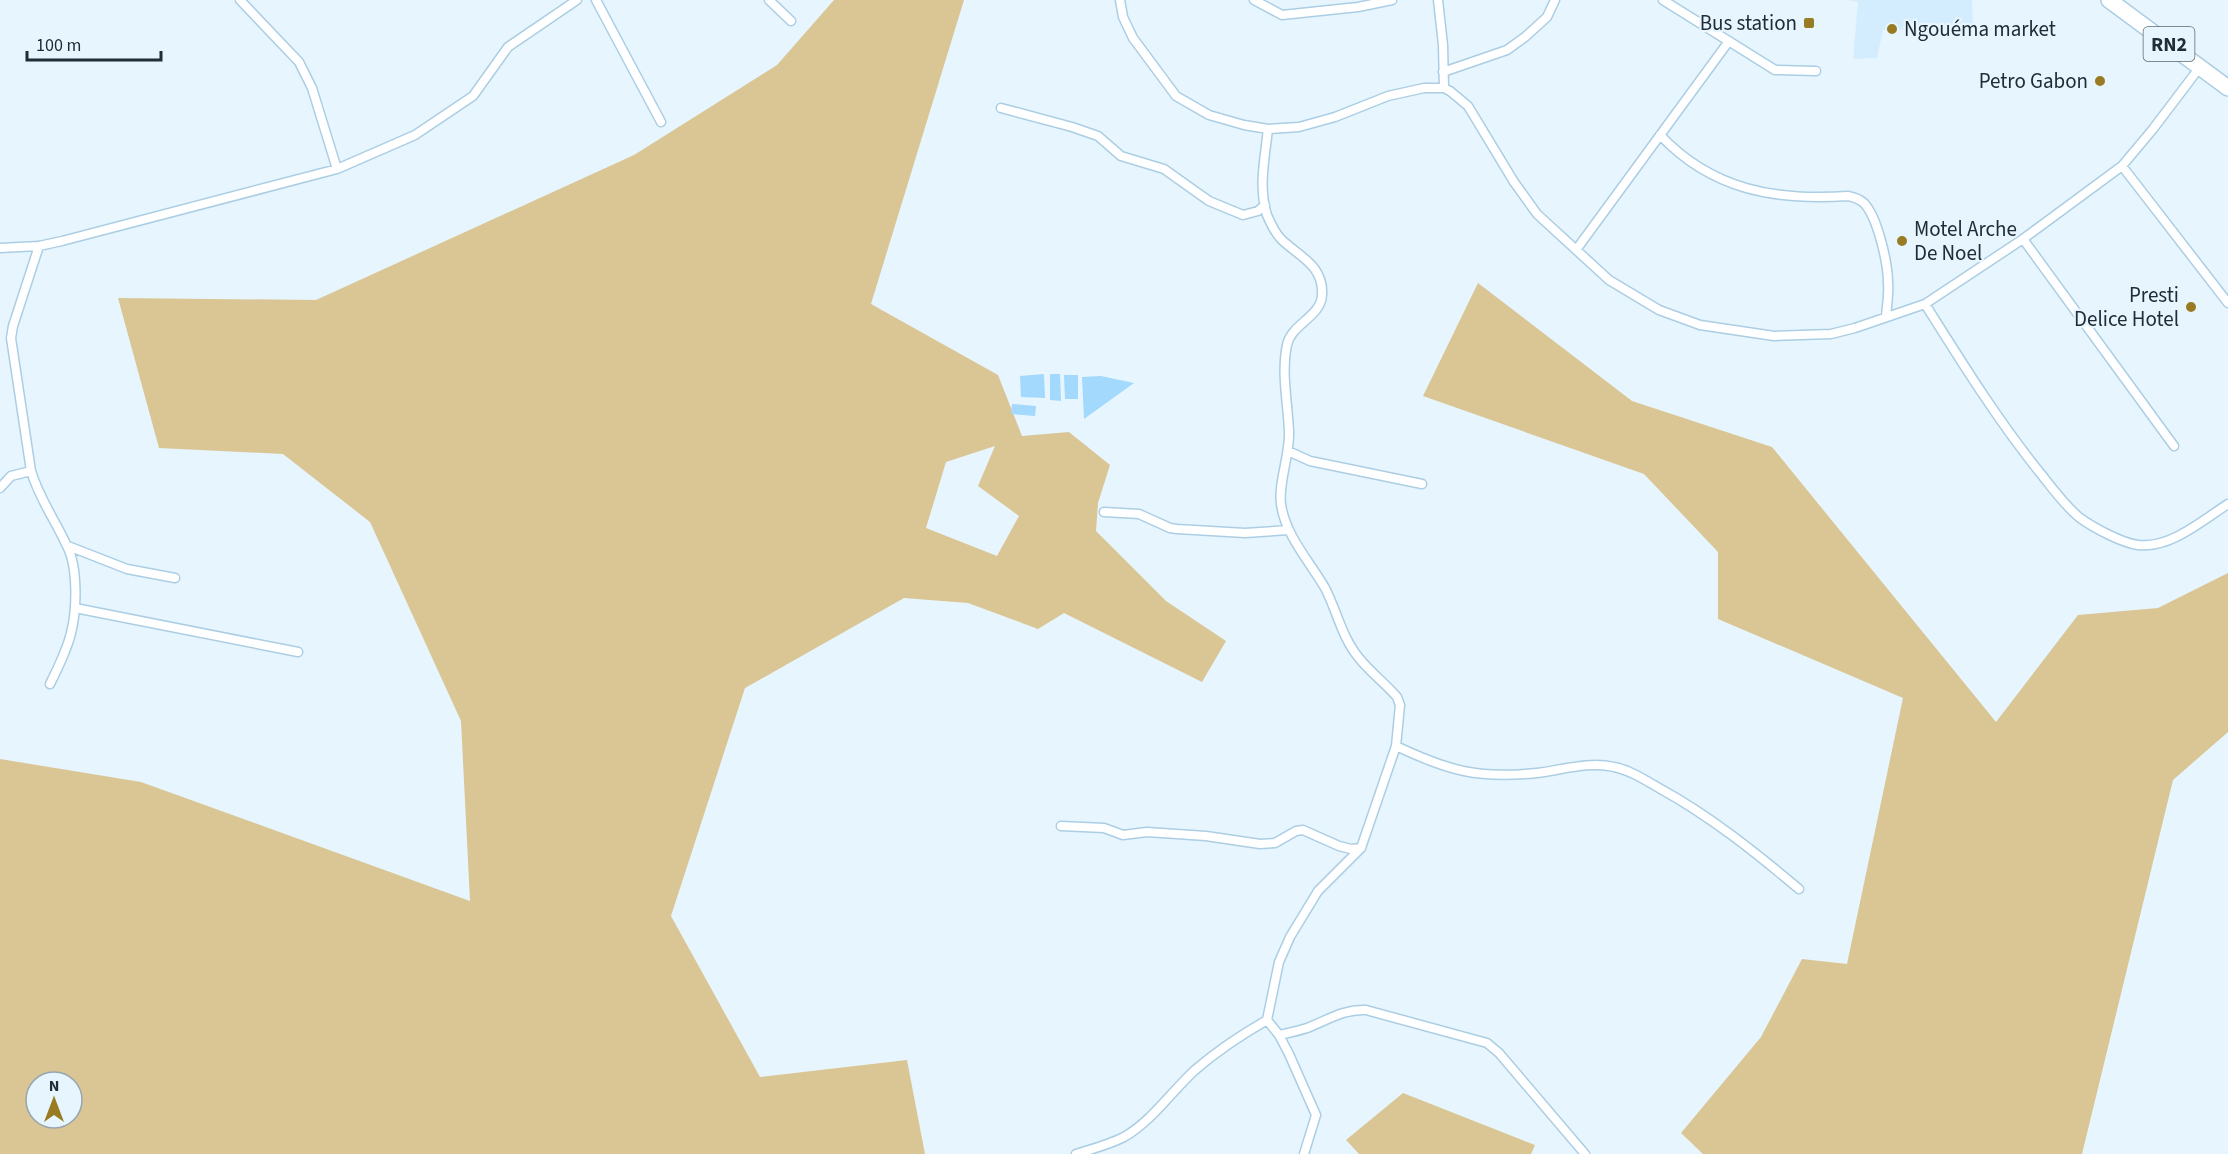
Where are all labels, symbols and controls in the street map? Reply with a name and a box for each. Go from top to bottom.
place label: Bus station [1700,8,1797,38]
place label: Ngouéma market [1904,14,2056,44]
marker: Bus station [1802,16,1816,30]
marker: Ngouéma market [1885,22,1899,36]
scale bar [27,24,160,62]
road number: RN2 [2144,27,2194,61]
text: 100 m [36,33,81,58]
place label: Petro Gabon [1979,66,2088,96]
marker: Petro Gabon [2093,74,2107,88]
place label: Motel Arche De Noel [1914,214,2017,268]
marker: Motel Arche De Noel [1895,234,1909,248]
place label: Presti Delice Hotel [2074,280,2179,334]
marker: Presti Delice Hotel [2184,300,2198,314]
north arrow [24,1070,84,1130]
text: N [49,1075,59,1097]

